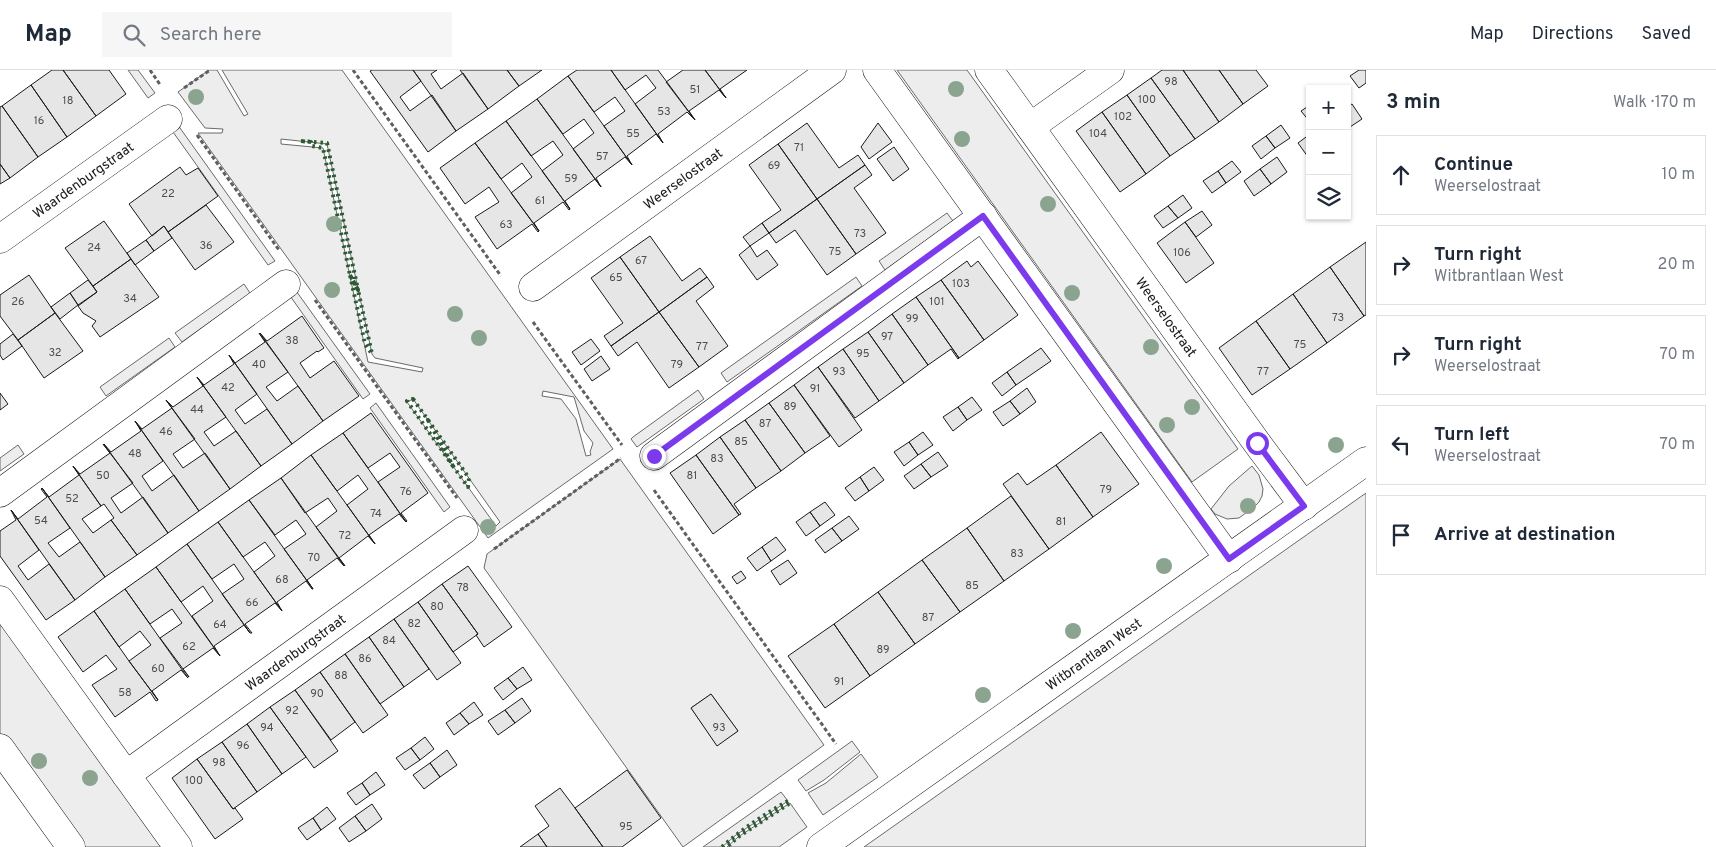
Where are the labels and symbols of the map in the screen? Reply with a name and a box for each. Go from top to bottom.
house number: 98 [1164,75,1178,89]
house number: 51 [690,83,700,97]
house number: 100 [1138,93,1156,107]
house number: 18 [63,94,73,108]
house number: 53 [657,105,671,119]
house number: 102 [1114,110,1132,124]
house number: 16 [34,114,44,128]
house number: 55 [626,127,640,141]
house number: 104 [1089,127,1107,141]
street label: Waardenburgstraat [30,139,138,223]
house number: 71 [794,141,804,155]
street label: Weerselostraat [641,145,727,214]
house number: 57 [596,150,608,164]
house number: 69 [768,159,780,173]
house number: 59 [564,172,578,186]
house number: 22 [161,187,175,201]
house number: 61 [535,194,545,208]
house number: 63 [499,218,513,232]
house number: 73 [854,227,866,241]
house number: 36 [199,239,213,253]
house number: 24 [87,241,101,255]
house number: 75 [829,245,841,259]
house number: 106 [1173,246,1191,260]
house number: 67 [635,254,647,268]
house number: 65 [609,271,623,285]
street label: Weerselostraat [1131,275,1199,361]
house number: 103 [952,277,970,291]
house number: 34 [123,292,137,306]
house number: 26 [11,295,25,309]
house number: 101 [929,295,945,309]
house number: 73 [1332,311,1344,325]
house number: 99 [905,312,919,326]
house number: 97 [881,330,893,344]
house number: 38 [285,334,299,348]
house number: 75 [1294,338,1306,352]
house number: 77 [696,340,708,354]
house number: 32 [48,346,62,360]
house number: 95 [856,347,870,361]
house number: 40 [252,358,266,372]
house number: 79 [671,358,683,372]
house number: 93 [832,365,846,379]
house number: 77 [1257,365,1269,379]
house number: 42 [221,381,235,395]
house number: 91 [810,382,820,396]
house number: 89 [783,400,797,414]
house number: 44 [190,403,204,417]
house number: 87 [759,417,771,431]
house number: 46 [159,425,173,439]
route start [1246,432,1269,455]
house number: 85 [734,435,748,449]
route end [643,445,666,468]
house number: 48 [128,447,142,461]
house number: 83 [710,452,724,466]
house number: 50 [96,469,110,483]
house number: 81 [687,469,697,483]
house number: 79 [1100,483,1112,497]
house number: 76 [400,485,412,499]
house number: 52 [65,492,79,506]
house number: 74 [370,507,382,521]
house number: 54 [34,514,48,528]
house number: 81 [1056,515,1066,529]
house number: 72 [339,529,351,543]
house number: 83 [1010,547,1024,561]
house number: 70 [308,551,320,565]
house number: 68 [275,573,289,587]
house number: 85 [965,579,979,593]
house number: 78 [457,581,469,595]
house number: 66 [245,596,259,610]
house number: 80 [430,600,444,614]
street label: Waardenburgstraat [243,611,350,696]
house number: 87 [922,611,934,625]
street label: Witbrantlaan West [1043,615,1146,695]
house number: 82 [407,617,421,631]
house number: 64 [213,618,227,632]
house number: 84 [382,634,396,648]
house number: 62 [182,640,196,654]
house number: 89 [876,643,890,657]
house number: 86 [358,652,372,666]
house number: 60 [151,662,165,676]
house number: 88 [334,669,348,683]
house number: 91 [834,675,844,689]
house number: 58 [118,686,132,700]
house number: 90 [310,687,324,701]
house number: 92 [285,704,299,718]
house number: 94 [260,721,274,735]
house number: 93 [712,721,726,735]
house number: 96 [236,739,250,753]
house number: 98 [212,756,226,770]
house number: 100 [185,774,203,788]
house number: 95 [619,820,633,834]

